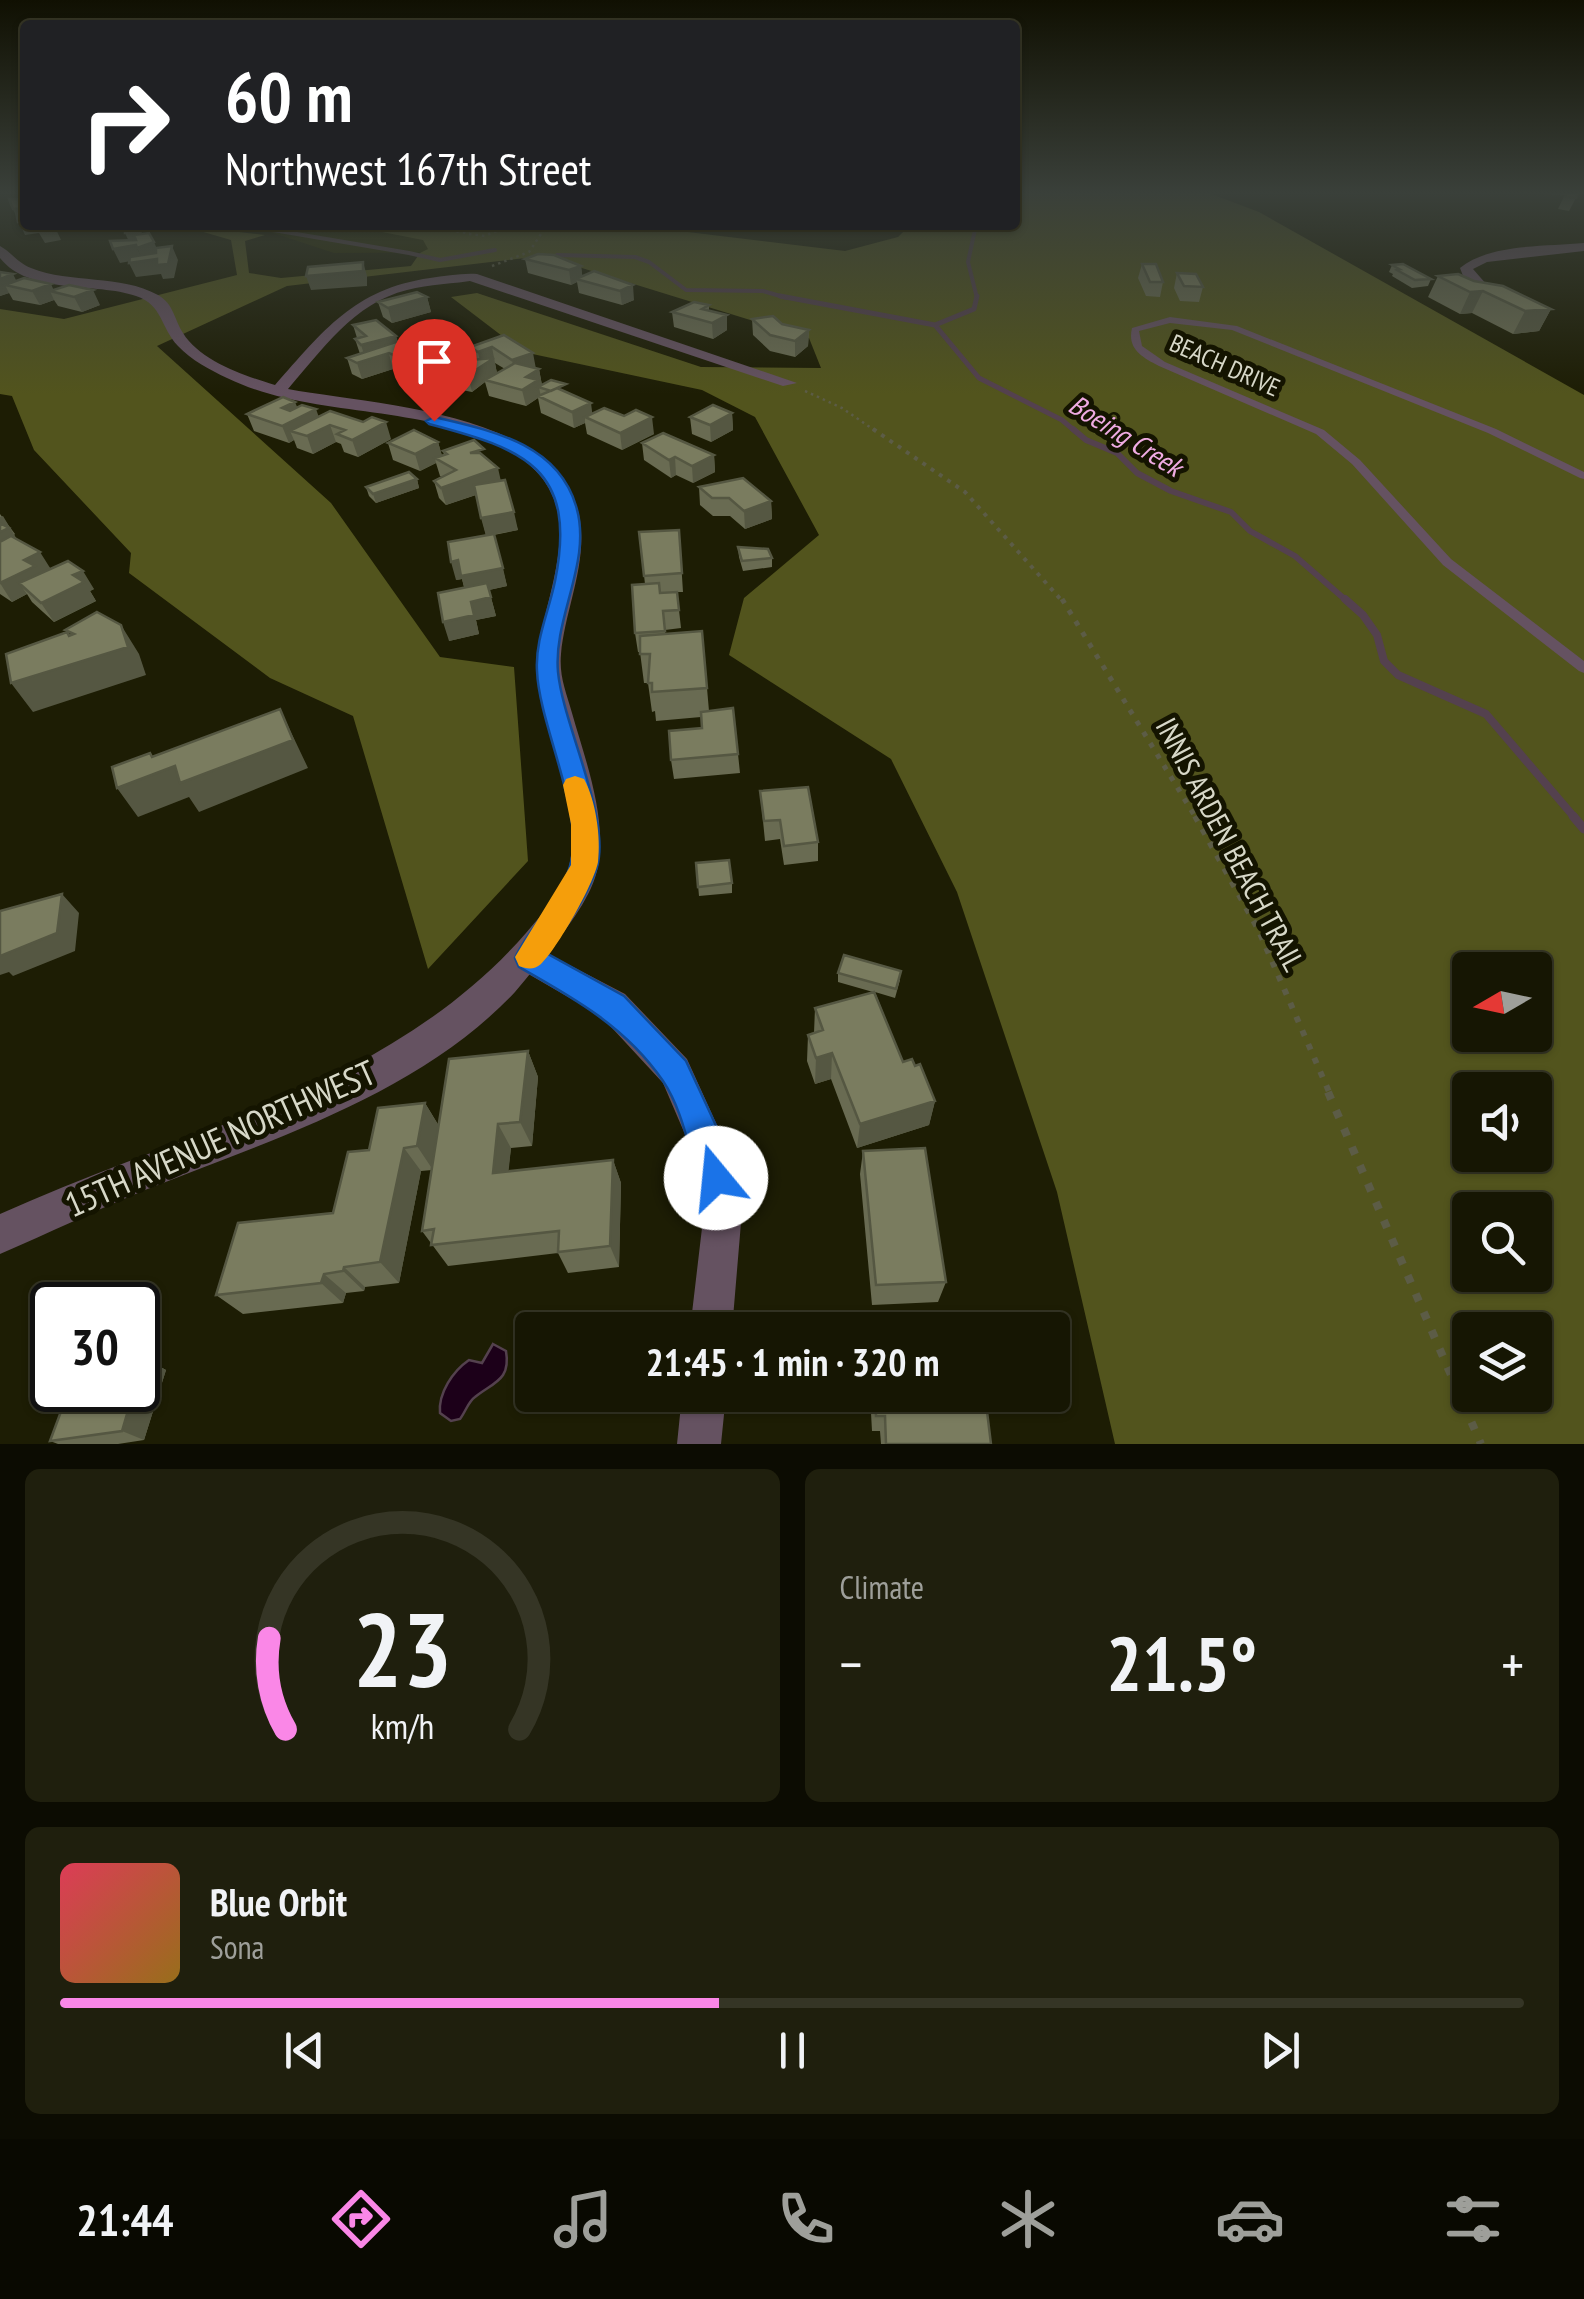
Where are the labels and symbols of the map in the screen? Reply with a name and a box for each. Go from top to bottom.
pin [392,319,477,422]
street label: BEACH DRIVE [1165,327,1285,403]
water label: Boeing Creek [1062,386,1192,486]
street label: INNIS ARDEN BEACH TRAIL [1148,711,1314,978]
north arrow [1452,952,1552,1052]
street label: 15TH AVENUE NORTHWEST [58,1049,383,1227]
position arrow [664,1126,768,1230]
speed limit sign: 30 [30,1282,160,1412]

